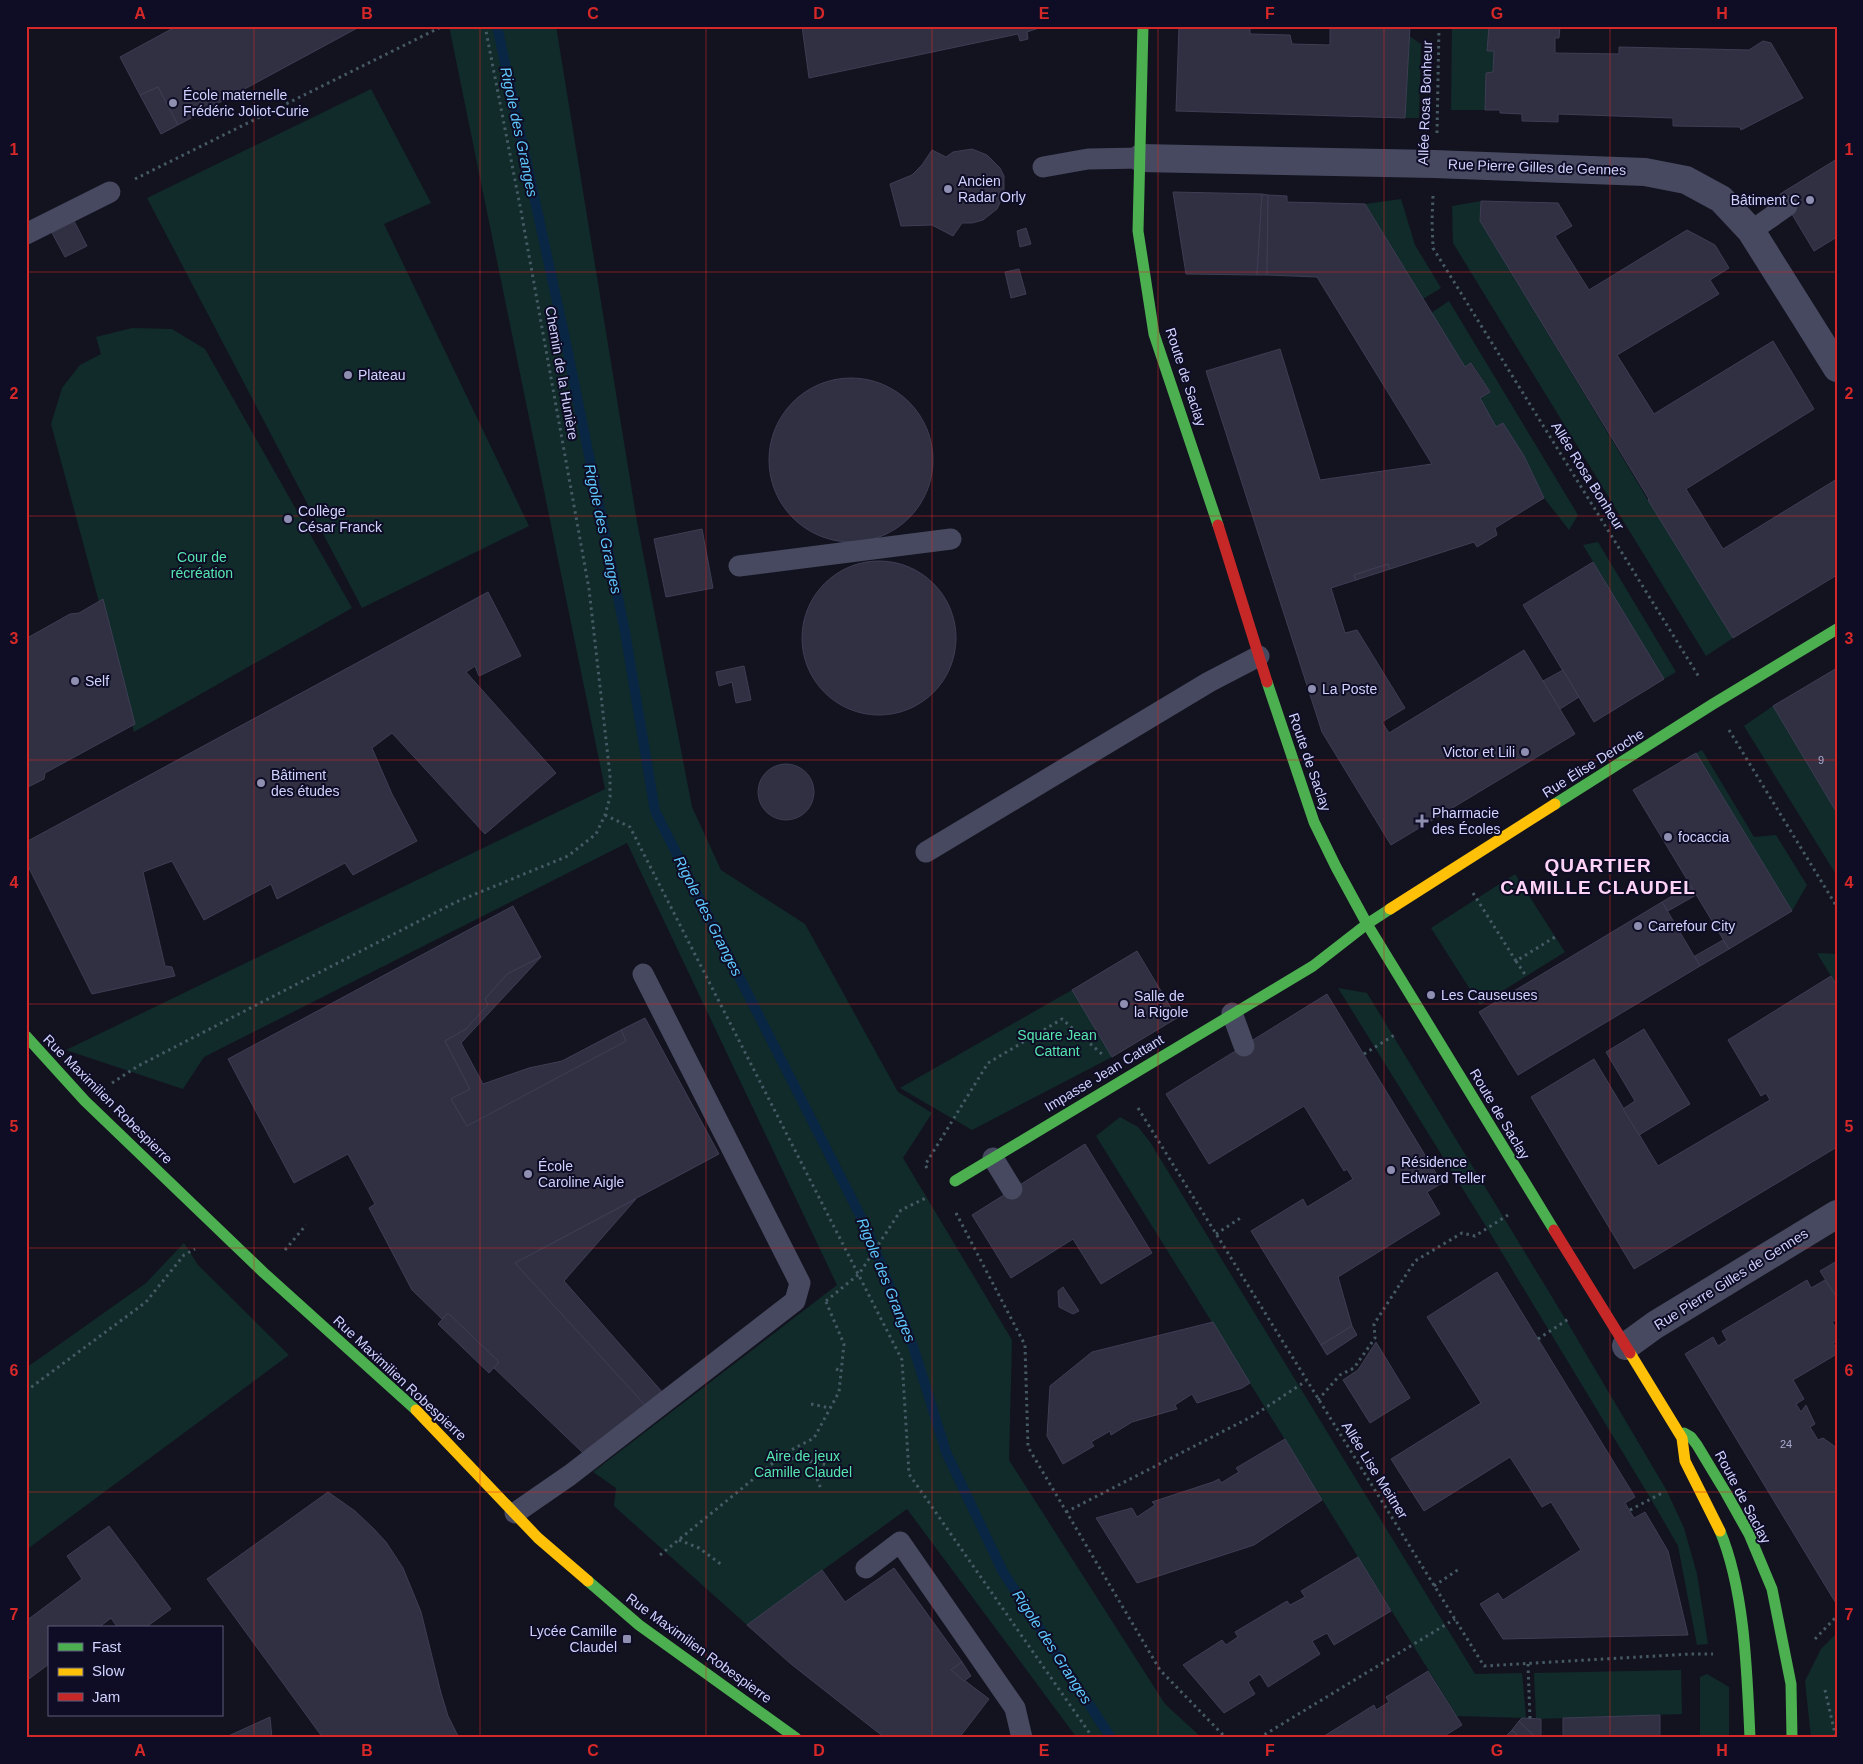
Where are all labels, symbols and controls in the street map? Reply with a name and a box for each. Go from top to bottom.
text: A [134,5,146,22]
text: B [361,5,373,22]
text: C [587,5,599,22]
text: D [813,5,825,22]
text: E [1039,5,1050,22]
text: F [1265,5,1275,22]
text: G [1491,5,1503,22]
text: H [1716,5,1728,22]
street label: Allée Rosa Bonheur [1415,40,1435,166]
water label: Rigole des Granges [497,65,542,199]
place label: École maternelle Frédéric Joliot-Curie [183,87,309,119]
marker: École maternelle Frédéric Joliot-Curie [167,97,179,109]
text: 1 [10,141,19,158]
text: 1 [1845,141,1854,158]
street label: Rue Pierre Gilles de Gennes [1448,156,1626,178]
place label: Ancien Radar Orly [958,173,1026,205]
marker: Ancien Radar Orly [942,183,954,195]
place label: Bâtiment C [1731,192,1800,208]
marker: Bâtiment C [1804,194,1816,206]
street label: Chemin de la Hunière [542,305,582,441]
street label: Route de Saclay [1163,326,1209,428]
place label: Plateau [358,367,405,383]
marker: Plateau [342,369,354,381]
text: 2 [10,385,19,402]
text: 2 [1845,385,1854,402]
street label: Allée Rosa Bonheur [1548,419,1628,533]
water label: Rigole des Granges [581,462,626,596]
place label: Collège César Franck [298,503,383,535]
marker: Collège César Franck [282,513,294,525]
park label: Cour de récréation [171,549,233,581]
text: 3 [10,630,19,647]
text: 3 [1845,630,1854,647]
place label: Self [85,673,109,689]
marker: Self [69,675,81,687]
place label: La Poste [1322,681,1377,697]
marker: La Poste [1306,683,1318,695]
street label: Route de Saclay [1286,711,1334,813]
street label: Rue Élise Deroche [1539,725,1647,801]
place label: Victor et Lili [1443,744,1515,760]
marker: Victor et Lili [1519,746,1531,758]
house number: 9 [1818,754,1824,766]
place label: Bâtiment des études [271,767,340,799]
marker: Bâtiment des études [255,777,267,789]
place label: Pharmacie des Écoles [1432,805,1500,837]
marker: Pharmacie des Écoles [1416,815,1428,827]
place label: focaccia [1678,829,1730,845]
marker: focaccia [1662,831,1674,843]
water label: Rigole des Granges [671,853,746,979]
district label: QUARTIER CAMILLE CLAUDEL [1500,855,1696,898]
text: 4 [10,874,19,891]
text: 4 [1845,874,1854,891]
place label: Carrefour City [1648,918,1735,934]
marker: Carrefour City [1632,920,1644,932]
place label: Les Causeuses [1441,987,1538,1003]
place label: Salle de la Rigole [1134,988,1189,1020]
marker: Les Causeuses [1425,989,1437,1001]
marker: Salle de la Rigole [1118,998,1130,1010]
park label: Square Jean Cattant [1017,1027,1097,1059]
street label: Rue Maximilien Robespierre [40,1031,176,1167]
street label: Impasse Jean Cattant [1042,1031,1167,1115]
street label: Route de Saclay [1467,1066,1533,1162]
text: 5 [10,1118,19,1135]
text: 5 [1845,1118,1854,1135]
place label: Résidence Edward Teller [1401,1154,1486,1186]
place label: École Caroline Aigle [538,1158,625,1190]
marker: Résidence Edward Teller [1385,1164,1397,1176]
marker: École Caroline Aigle [522,1168,534,1180]
water label: Rigole des Granges [854,1215,919,1345]
street label: Rue Pierre Gilles de Gennes [1651,1225,1811,1333]
street label: Rue Maximilien Robespierre [330,1312,470,1444]
text: 6 [10,1362,19,1379]
text: 6 [1845,1362,1854,1379]
street label: Allée Lise Meitner [1339,1419,1411,1522]
house number: 24 [1780,1438,1792,1450]
park label: Aire de jeux Camille Claudel [754,1448,852,1480]
street label: Route de Saclay [1712,1448,1774,1546]
water label: Rigole des Granges [1009,1587,1096,1707]
street label: Rue Maximilien Robespierre [623,1590,775,1706]
text: 7 [10,1606,19,1623]
text: 7 [1845,1606,1854,1623]
place label: Lycée Camille Claudel [530,1623,617,1655]
legend [48,1626,222,1716]
marker: Lycée Camille Claudel [621,1633,633,1645]
text: Fast [92,1638,122,1655]
text: Slow [92,1662,125,1679]
text: Jam [92,1688,120,1705]
text: A [134,1742,146,1759]
text: B [361,1742,373,1759]
text: C [587,1742,599,1759]
text: D [813,1742,825,1759]
text: E [1039,1742,1050,1759]
text: F [1265,1742,1275,1759]
text: G [1491,1742,1503,1759]
text: H [1716,1742,1728,1759]

